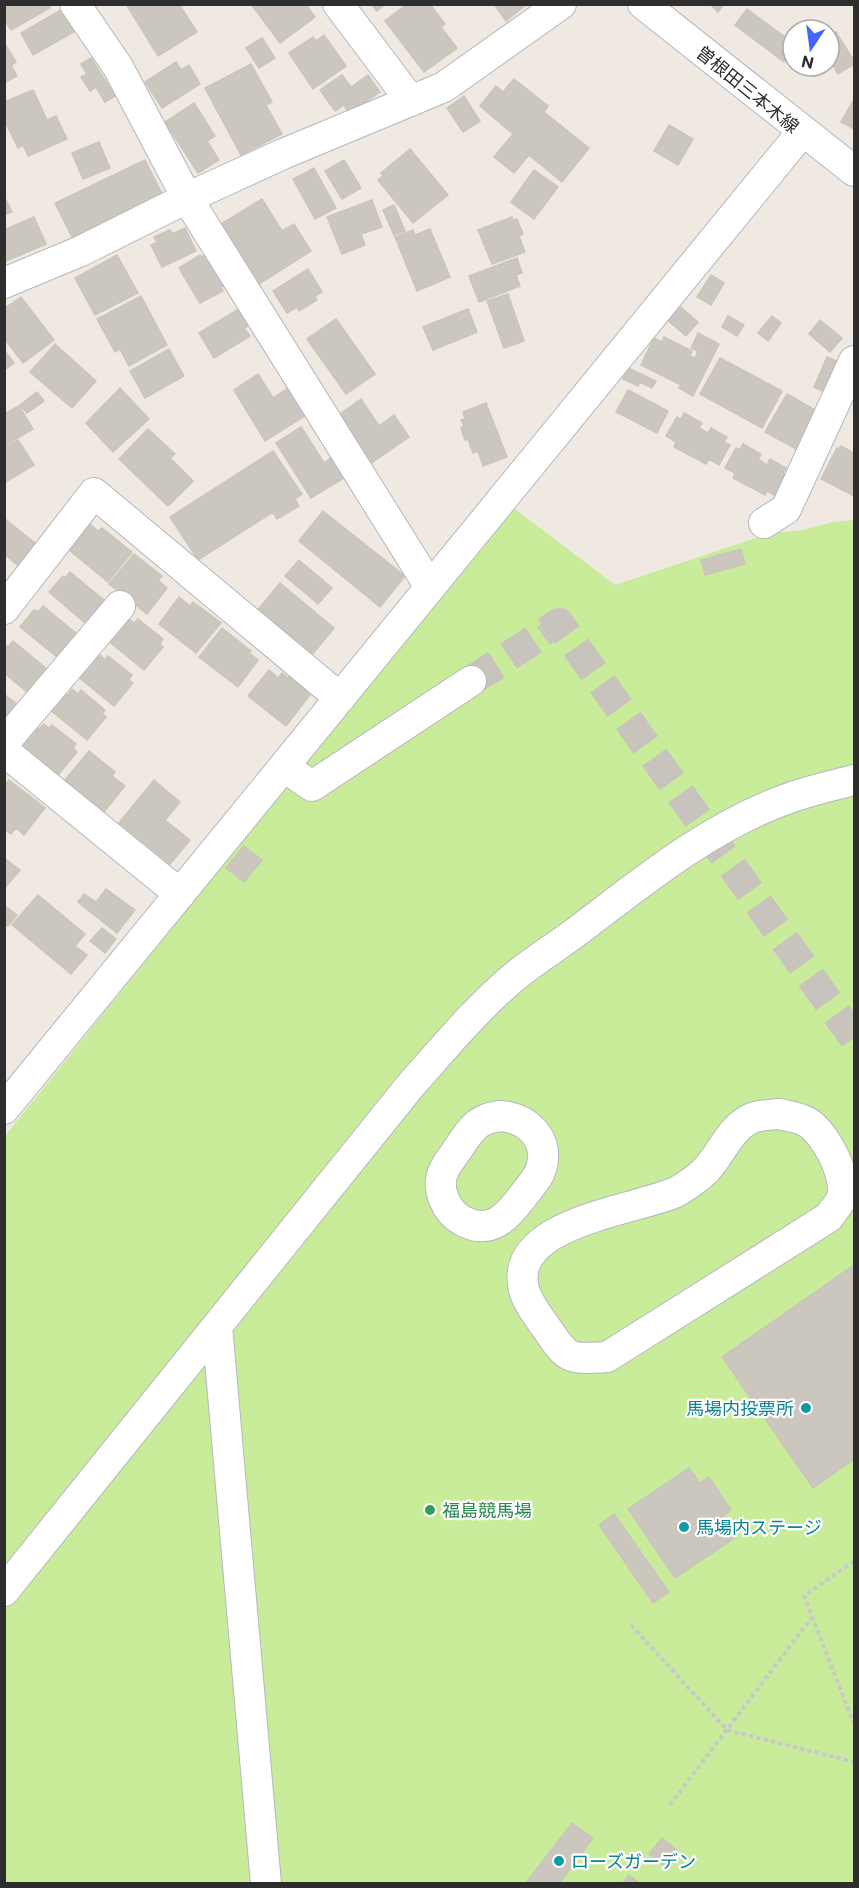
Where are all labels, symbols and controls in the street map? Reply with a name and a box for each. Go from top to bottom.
north arrow [781,18,841,78]
street label: 曽根田三本木線 [692,41,804,137]
text: N [800,52,815,74]
place label: 馬場内投票所 [686,1397,794,1419]
marker: 馬場内投票所 [799,1401,813,1415]
place label: 福島競馬場 [442,1499,532,1521]
marker: 福島競馬場 [423,1503,437,1517]
place label: 馬場内ステージ [696,1516,822,1538]
marker: 馬場内ステージ [677,1520,691,1534]
place label: ローズガーデン [571,1850,696,1872]
marker: ローズガーデン [552,1854,566,1868]

